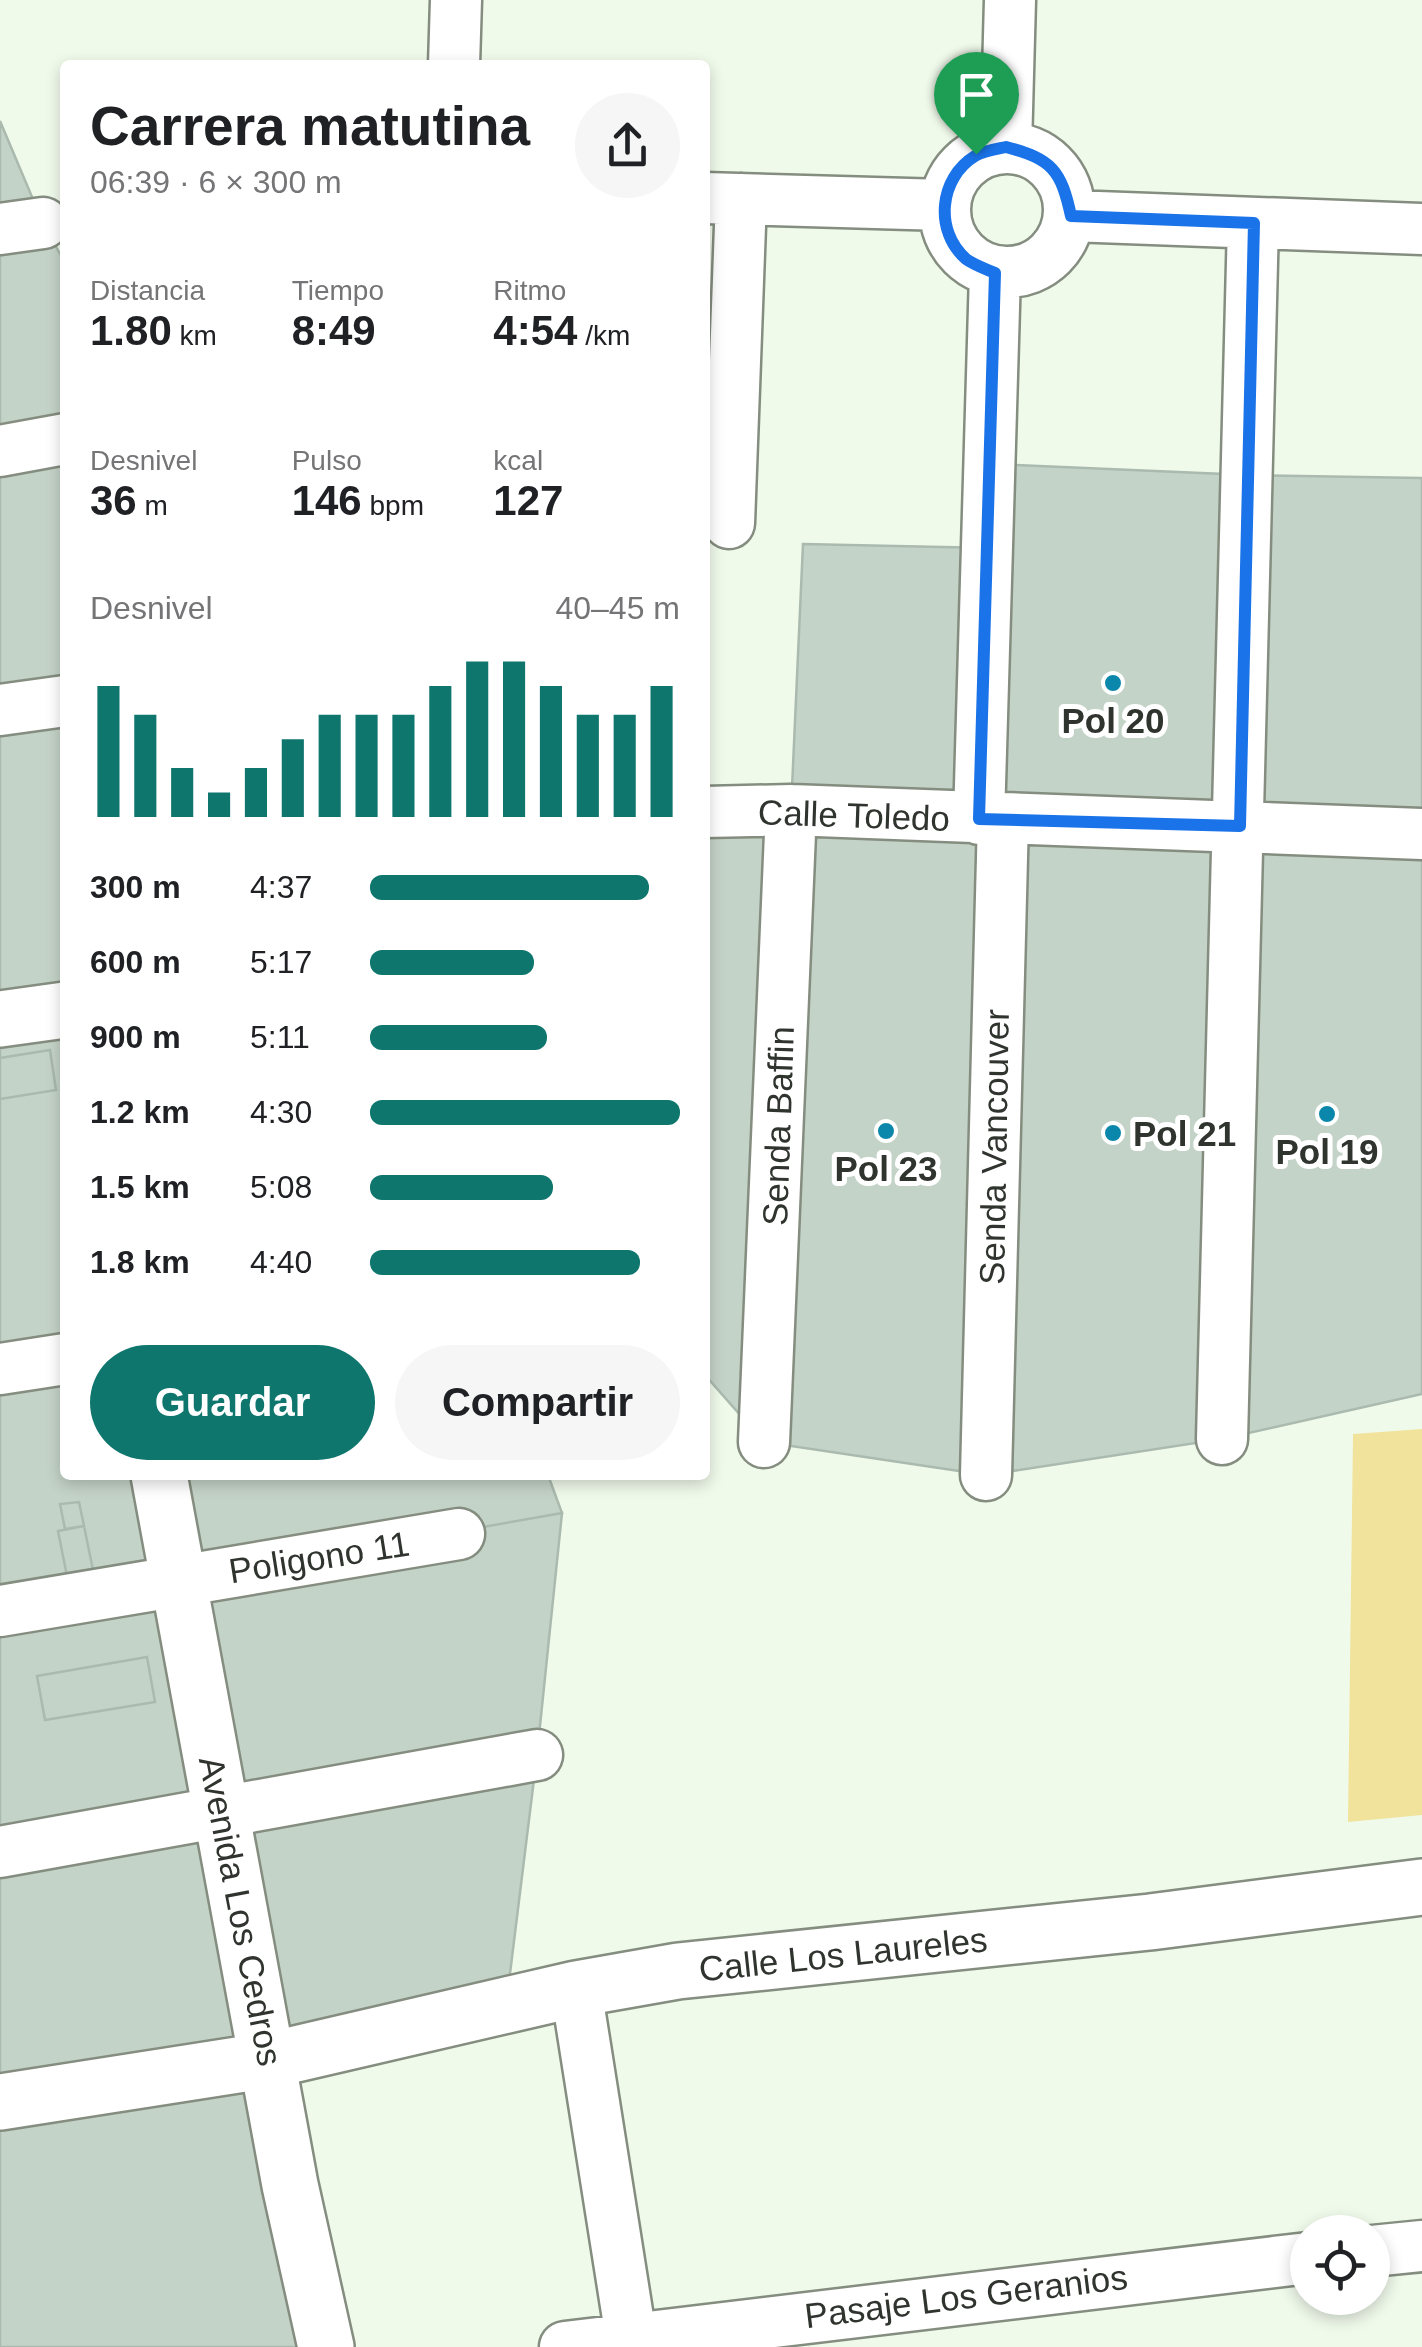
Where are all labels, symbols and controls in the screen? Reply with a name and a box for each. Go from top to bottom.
pin [934,52,1019,155]
icon: arrive [949,67,1004,122]
button: share [575,93,680,198]
text: Carrera matutina [90,95,530,157]
text: 06:39 · 6 × 300 m [90,164,342,200]
text: Distancia [90,275,205,306]
text: Tiempo [292,275,384,306]
text: Ritmo [493,275,566,306]
text: 1.80 [90,307,172,354]
text: 8:49 [292,307,376,354]
text: 4:54 [493,307,577,354]
text: km [172,320,217,351]
text: /km [577,320,630,351]
text: Desnivel [90,445,197,476]
text: Pulso [292,445,362,476]
text: kcal [493,445,543,476]
text: 36 [90,477,137,524]
text: 146 [292,477,362,524]
text: 127 [493,477,563,524]
text: m [137,490,168,521]
text: bpm [362,490,424,521]
text: Desnivel [90,590,213,626]
text: 40–45 m [555,590,680,626]
marker: Pol 20 [1102,672,1124,694]
place label: Pol 20 [1061,701,1165,740]
street label: Calle Toledo [757,792,951,838]
text: 300 m [90,869,181,905]
text: 4:37 [250,869,312,905]
text: 600 m [90,944,181,980]
text: 5:17 [250,944,312,980]
street label: Senda Vancouver [972,1009,1016,1285]
text: 900 m [90,1019,181,1055]
text: 5:11 [250,1019,310,1055]
street label: Senda Baffin [755,1025,801,1227]
text: 1.2 km [90,1094,190,1130]
text: 4:30 [250,1094,312,1130]
marker: Pol 19 [1316,1103,1338,1125]
place label: Pol 21 [1133,1114,1236,1153]
marker: Pol 23 [875,1120,897,1142]
marker: Pol 21 [1102,1122,1124,1144]
place label: Pol 19 [1275,1132,1379,1171]
place label: Pol 23 [834,1149,938,1188]
text: 1.5 km [90,1169,190,1205]
text: 5:08 [250,1169,312,1205]
text: 1.8 km [90,1244,190,1280]
text: 4:40 [250,1244,312,1280]
button: Guardar [90,1345,375,1460]
button: Compartir [395,1345,680,1460]
street label: Poligono 11 [226,1523,412,1591]
street label: Avenida Los Cedros [192,1753,290,2069]
street label: Calle Los Laureles [697,1919,989,1989]
map controls [1290,2215,1390,2315]
button: locate [1290,2215,1390,2315]
street label: Pasaje Los Geranios [802,2257,1130,2335]

